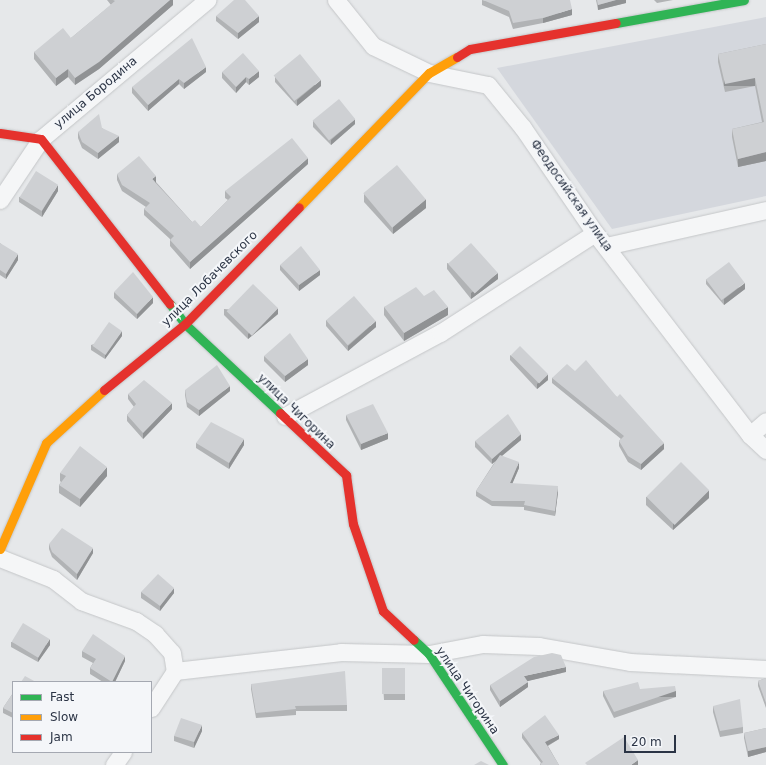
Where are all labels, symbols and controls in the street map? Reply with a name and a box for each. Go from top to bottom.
street label: улица Бородина [52,54,140,132]
street label: Феодосийская улица [527,137,615,255]
street label: улица Лобачевского [159,228,261,330]
street label: улица Чигорина [254,371,338,453]
street label: улица Чигорина [432,645,502,737]
legend [12,681,152,753]
text: Fast [50,690,74,704]
text: Slow [50,710,78,724]
scale bar [626,727,678,753]
text: Jam [50,730,73,744]
text: 20 m [631,735,662,749]

